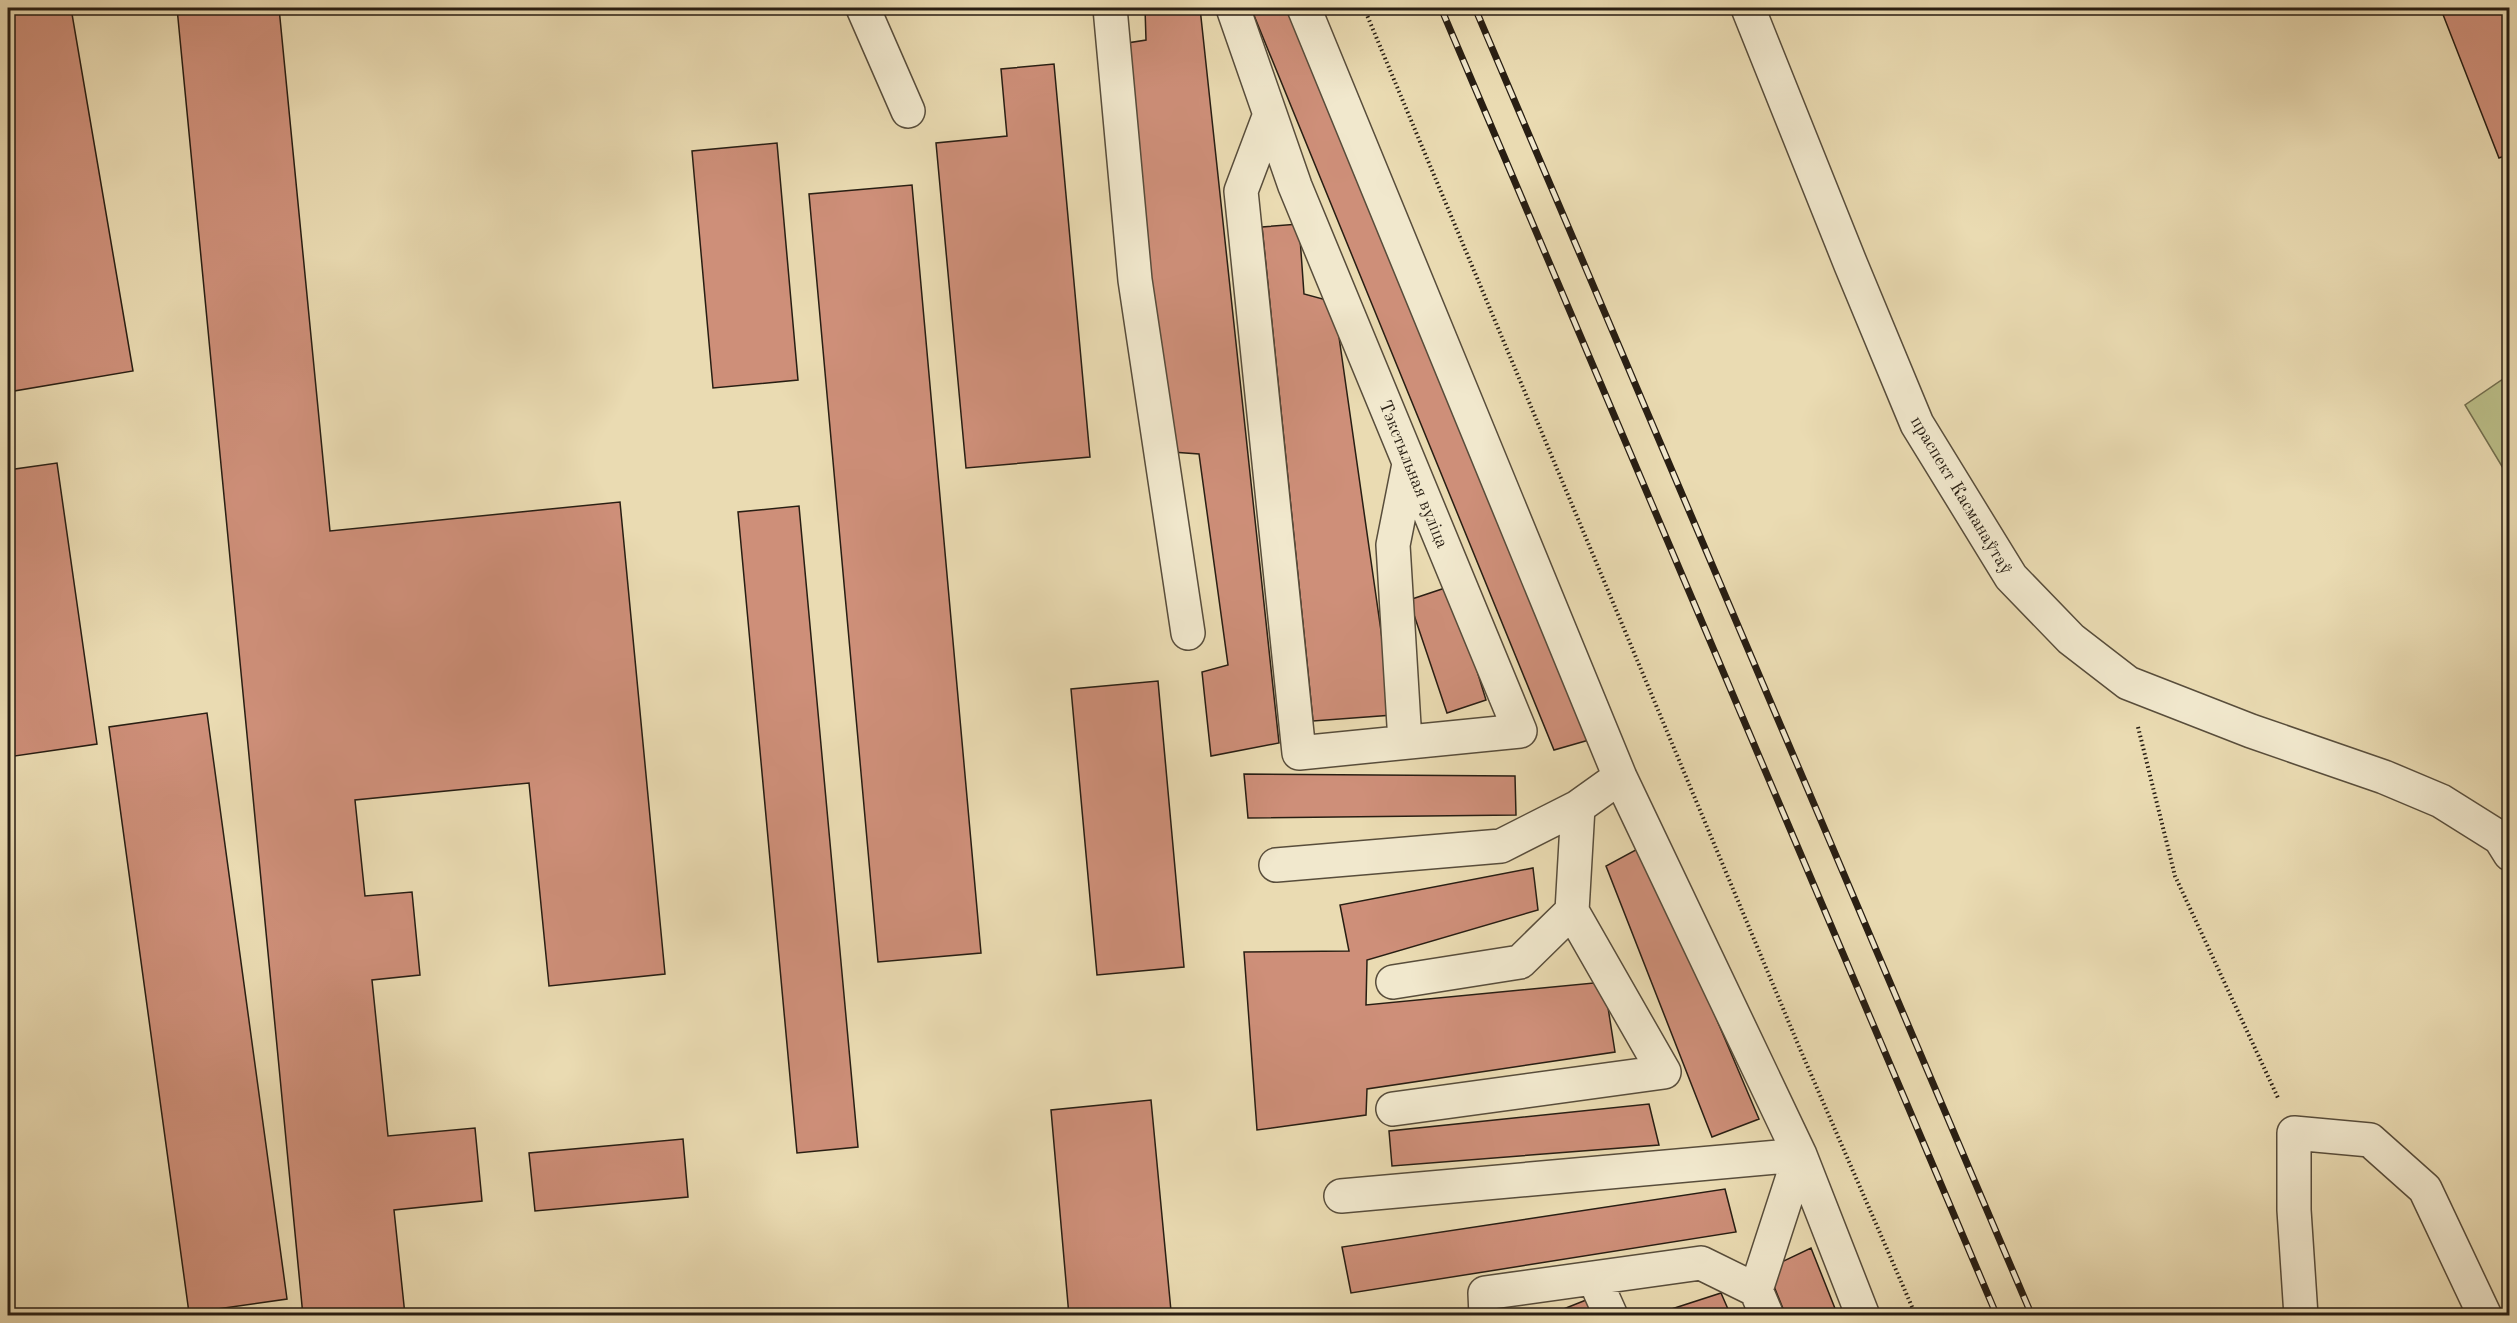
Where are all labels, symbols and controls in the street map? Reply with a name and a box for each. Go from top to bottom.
street label: Тэкстыльная вуліца [1375,398,1451,551]
street label: праспект Касманаўтаў [1907,413,2016,578]

